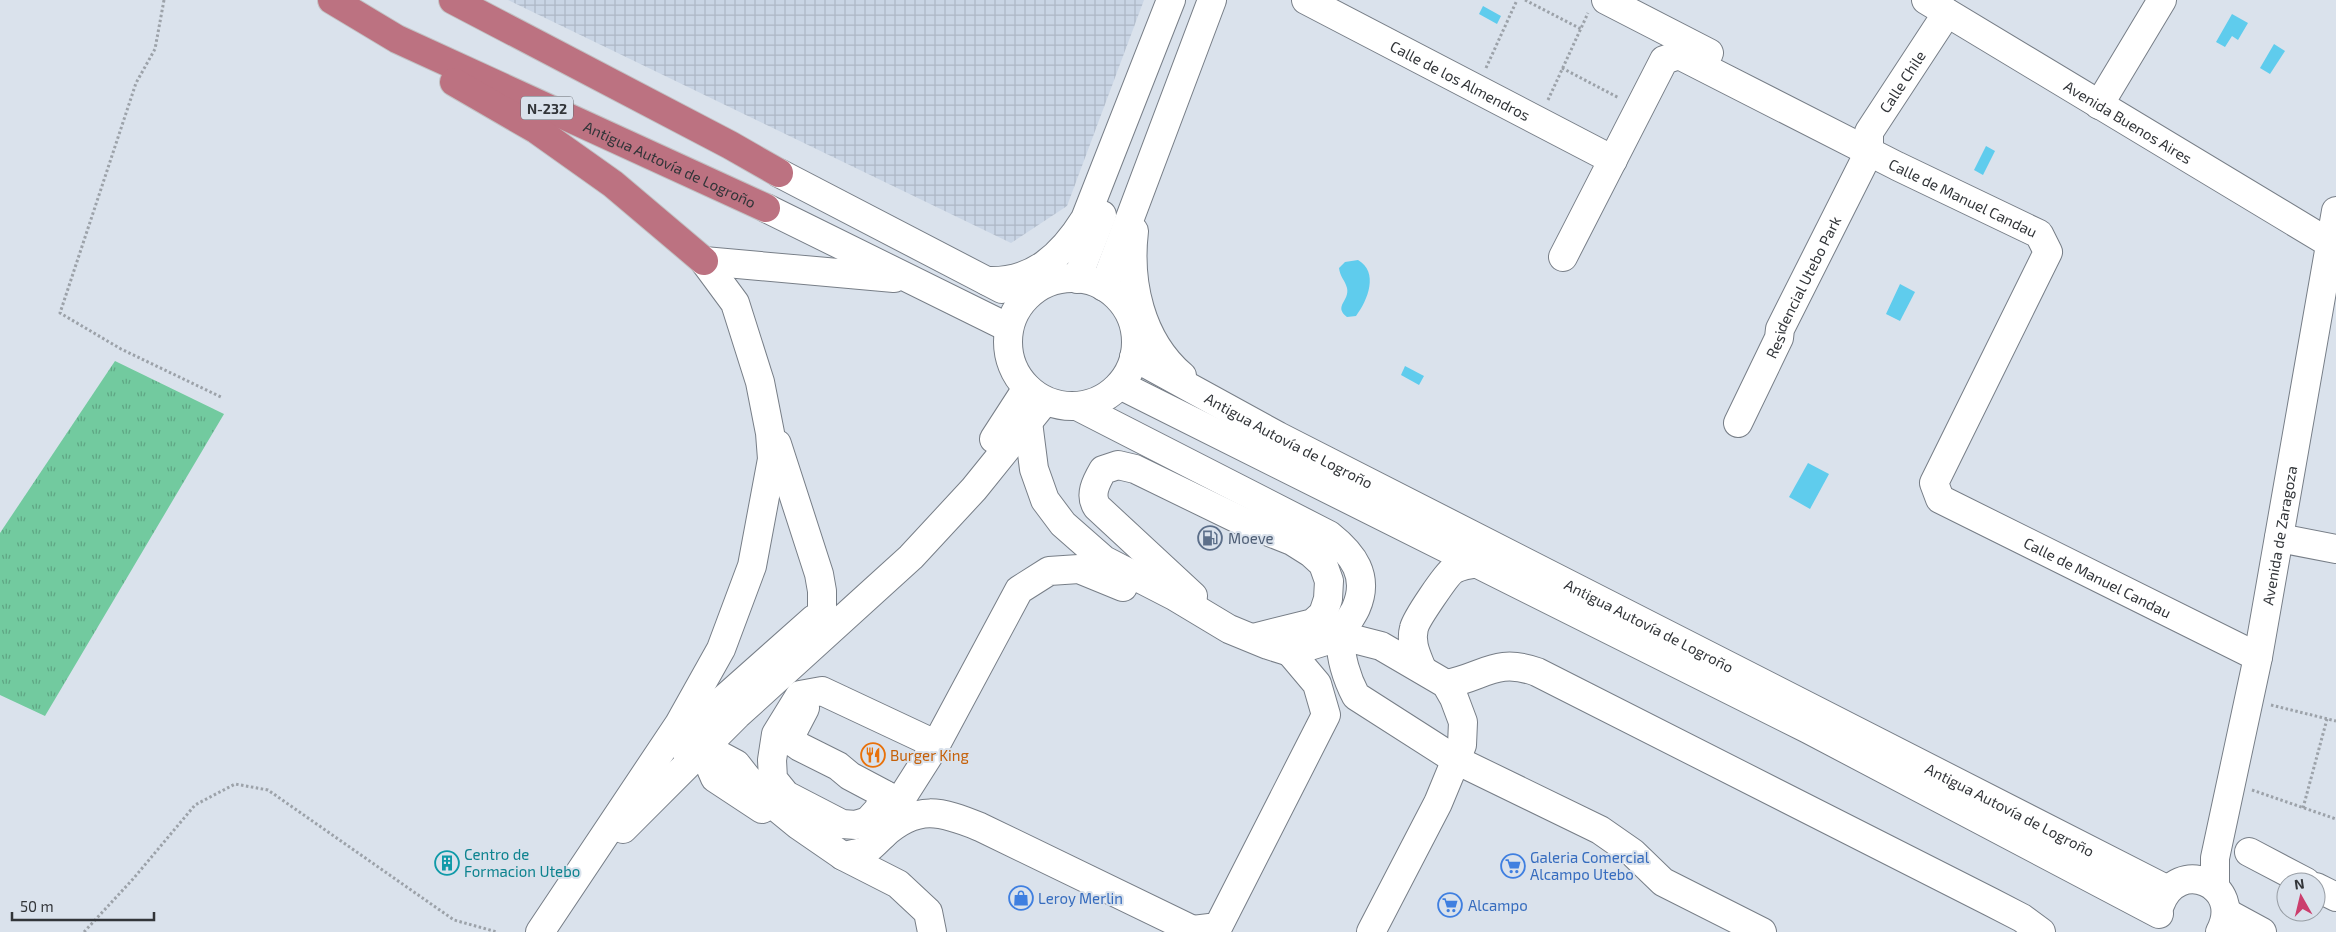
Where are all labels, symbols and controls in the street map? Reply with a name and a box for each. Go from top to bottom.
street label: Calle de los Almendros [1387,37,1533,124]
street label: Calle Chile [1875,47,1929,116]
street label: Avenida Buenos Aires [2061,76,2195,167]
road number: N-232 [521,96,573,120]
street label: Antigua Autovía de Logroño [581,117,759,211]
street label: Calle de Manuel Candau [1886,154,2040,241]
street label: Residencial Utebo Park [1762,213,1845,361]
street label: Antigua Autovía de Logroño [1202,389,1376,492]
street label: Avenida de Zaragoza [2258,464,2300,607]
fuel station icon: Moeve [1197,525,1223,551]
place label: Moeve [1228,529,1274,547]
street label: Calle de Manuel Candau [2021,533,2174,621]
street label: Antigua Autovía de Logroño [1562,575,1737,676]
restaurant icon: Burger King [860,742,886,768]
place label: Burger King [890,746,970,764]
street label: Antigua Autovía de Logroño [1922,759,2098,860]
place label: Centro de Formacion Utebo [464,845,580,880]
place label: Galeria Comercial Alcampo Utebo [1530,848,1650,883]
building icon: Centro de Formacion Utebo [434,850,460,876]
supermarket icon: Galeria Comercial Alcampo Utebo [1500,853,1526,879]
north arrow [2276,872,2326,922]
text: N [2293,875,2305,893]
shop icon: Leroy Merlin [1008,885,1034,911]
place label: Leroy Merlin [1038,889,1123,907]
scale bar [12,890,155,922]
supermarket icon: Alcampo [1437,892,1463,918]
place label: Alcampo [1468,896,1528,914]
text: 50 m [20,897,54,915]

